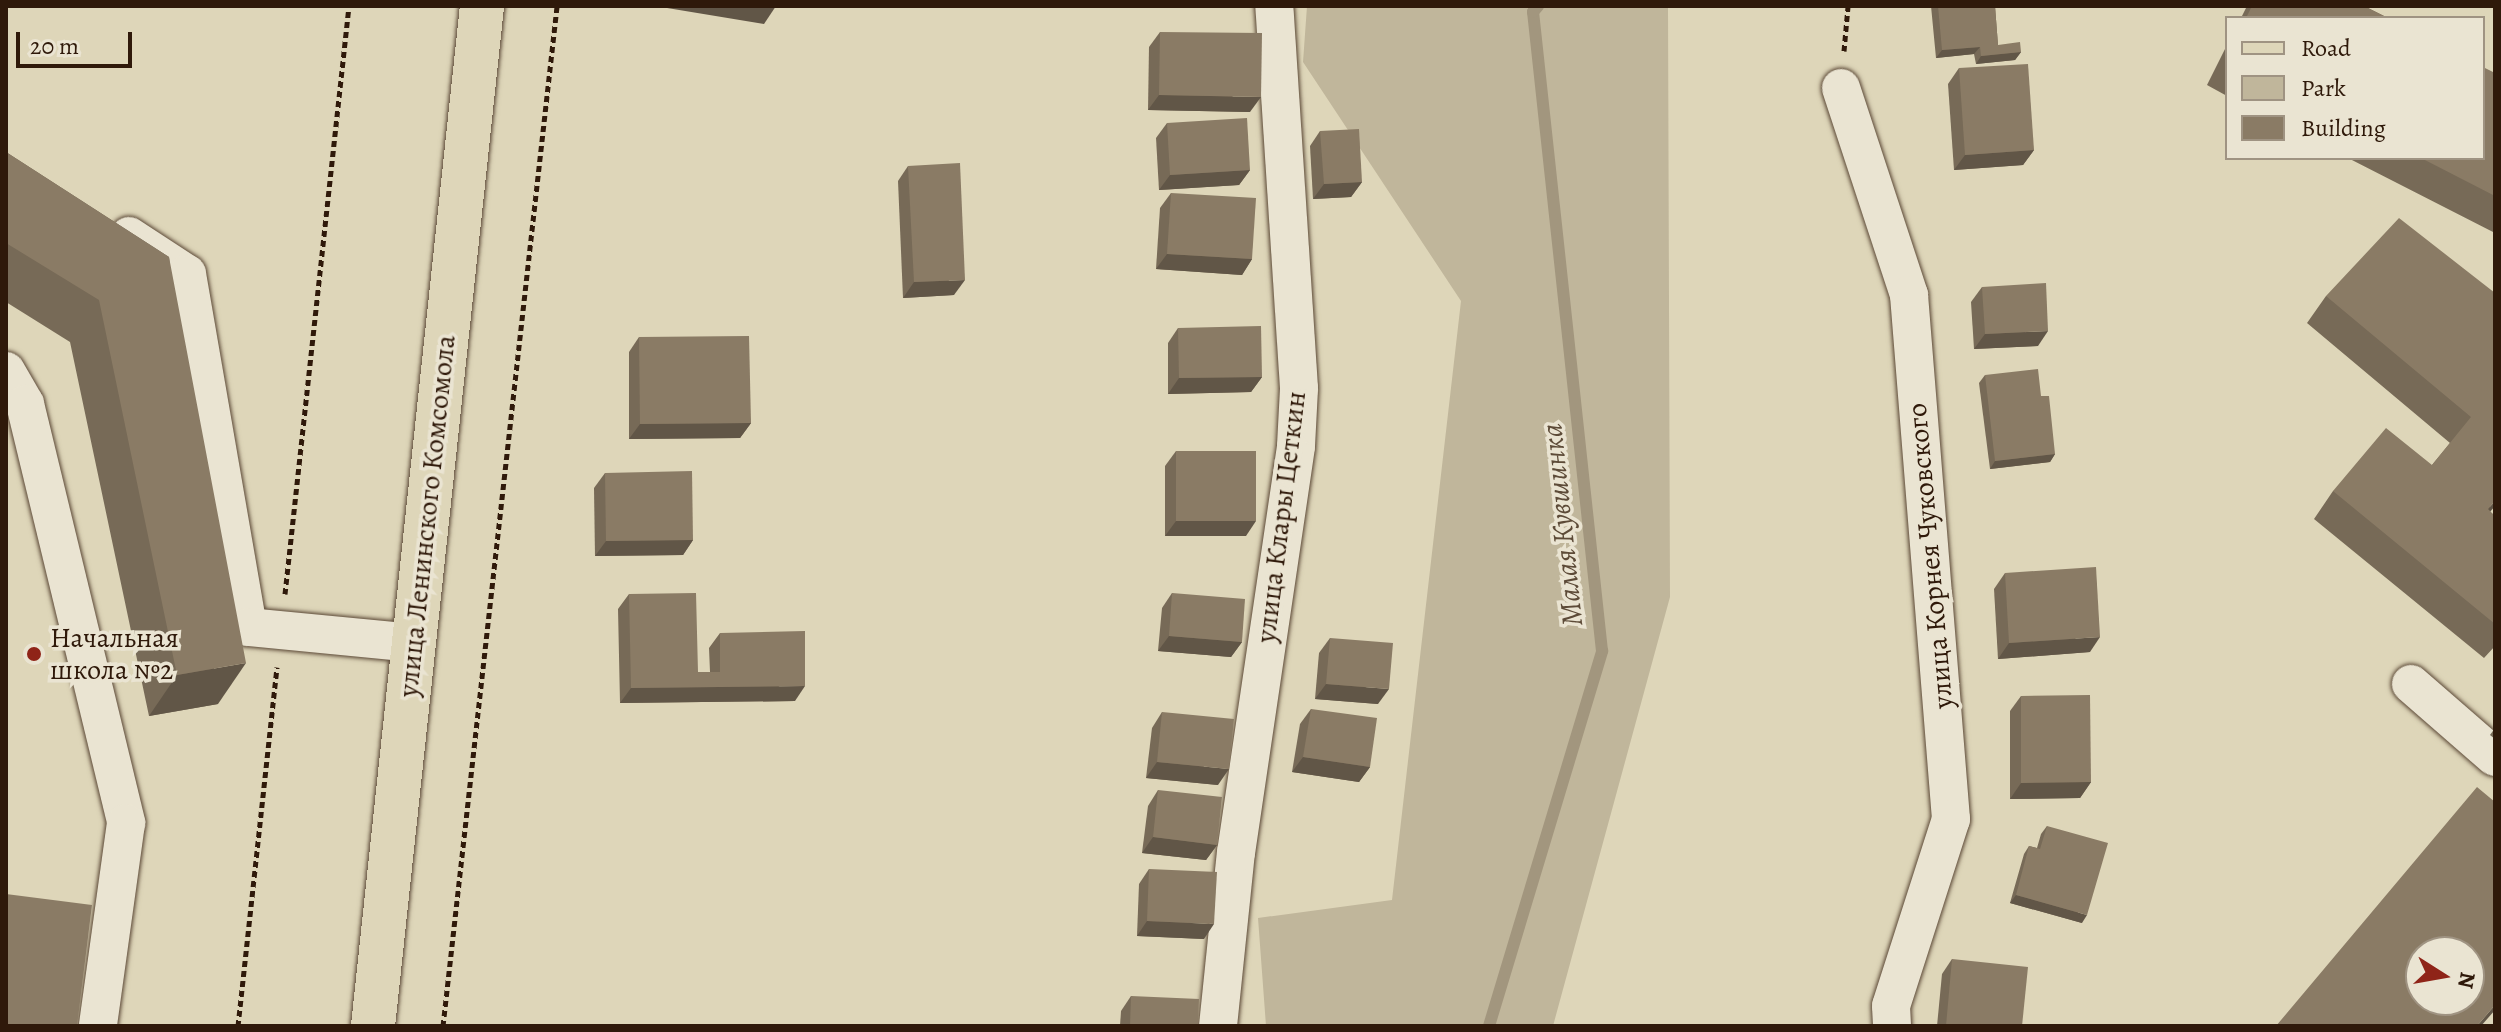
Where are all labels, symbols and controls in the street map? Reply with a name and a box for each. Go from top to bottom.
scale bar [20,16,136,66]
legend [2225,16,2485,160]
text: 20 m [30,30,79,62]
text: Road [2301,32,2351,64]
text: Park [2301,72,2346,104]
text: Building [2301,112,2386,144]
street label: улица Ленинского Комсомола [391,333,463,699]
street label: улица Клары Цеткин [1249,389,1313,645]
street label: улица Корнея Чуковского [1900,402,1960,710]
water label: Малая Кувшинка [1533,422,1591,628]
place label: Начальная школа №2 [50,621,179,687]
marker: Начальная школа №2 [25,645,43,663]
north arrow [2405,936,2485,1016]
text: N [2450,969,2483,991]

